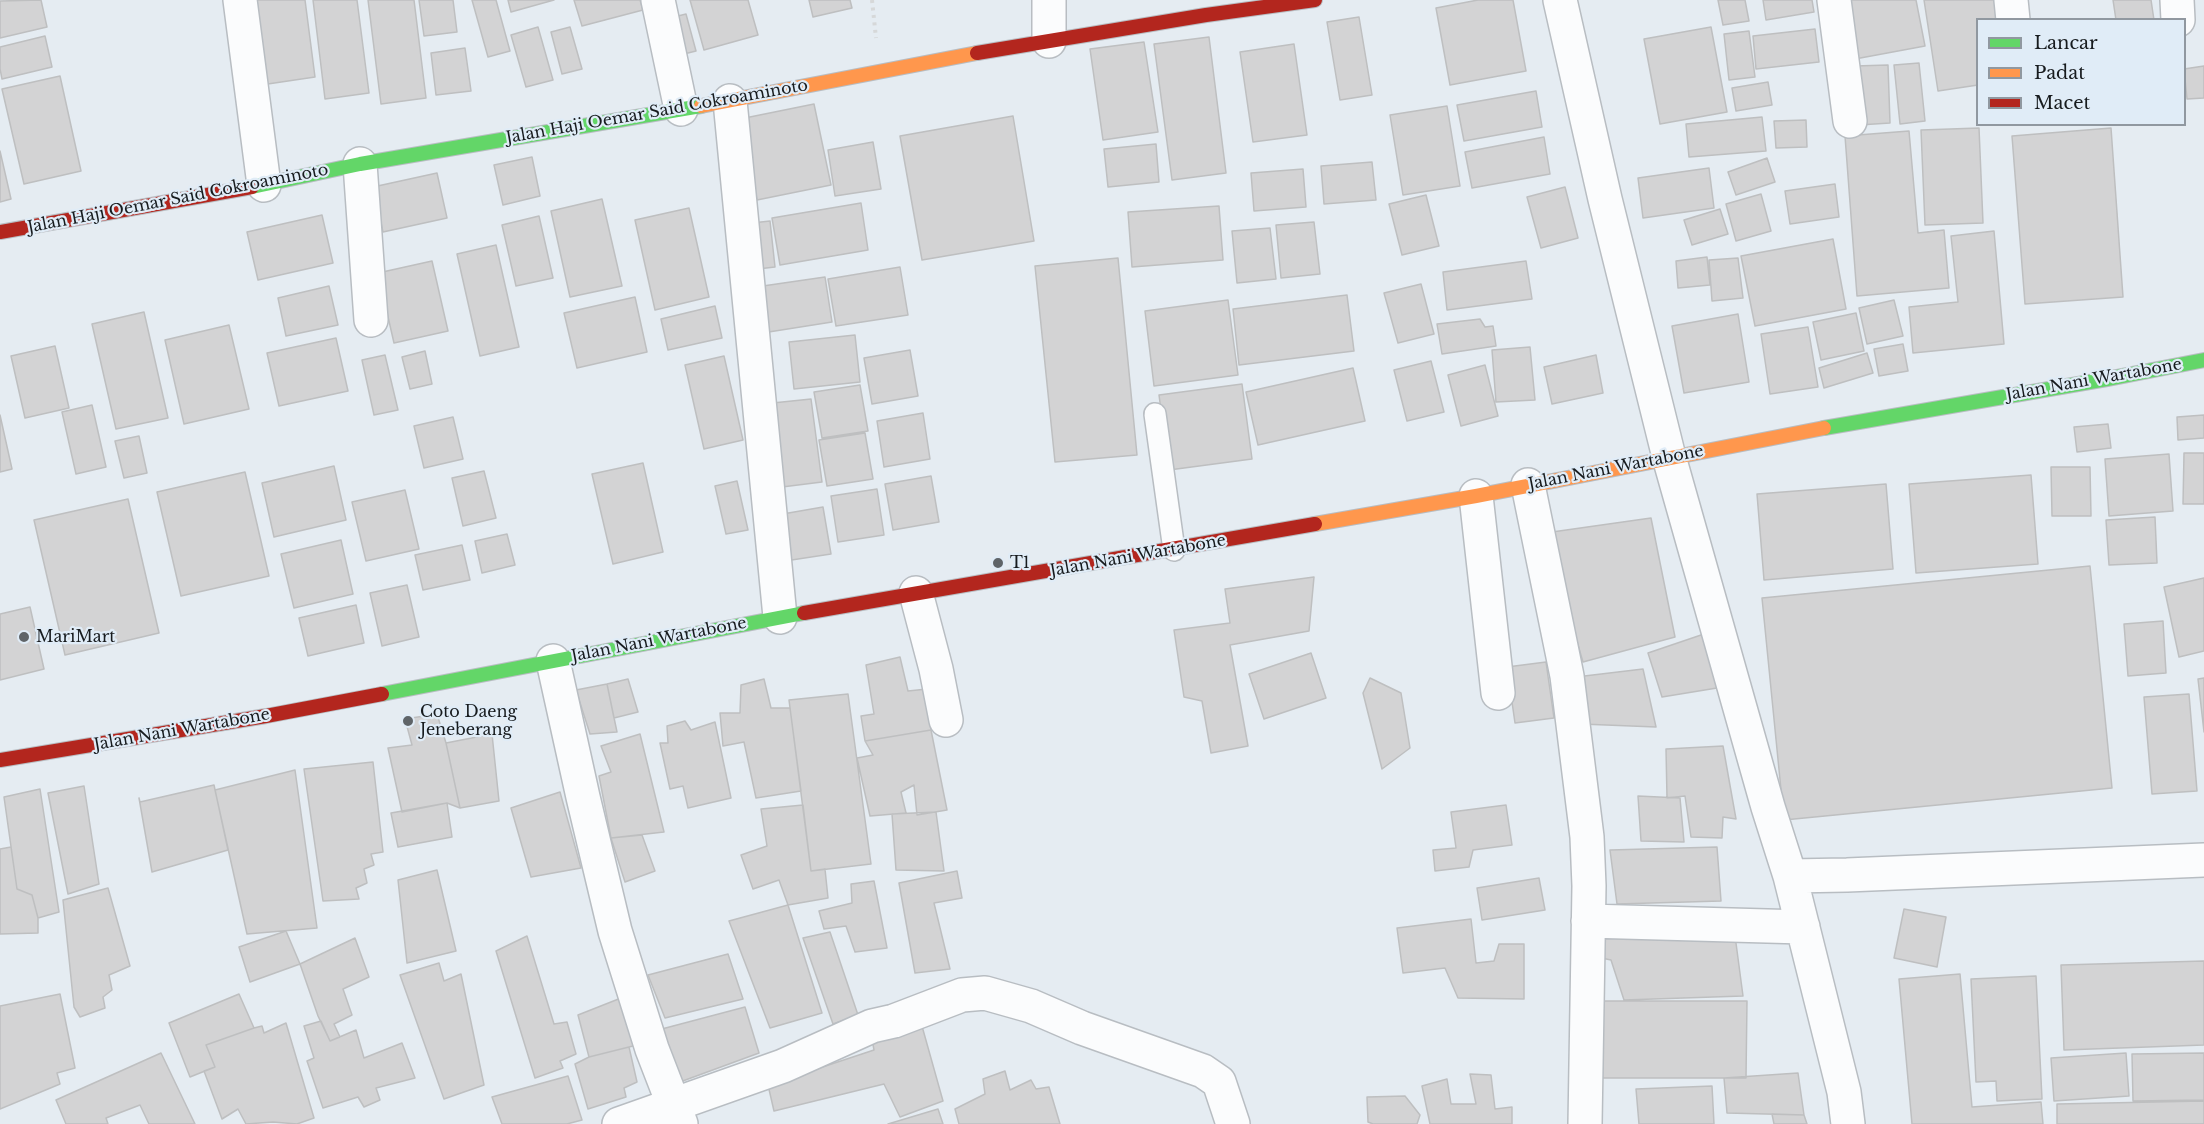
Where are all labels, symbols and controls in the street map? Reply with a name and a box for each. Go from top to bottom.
legend [1976,18,2186,126]
text: Lancar [2034,32,2098,54]
text: Padat [2034,62,2085,84]
street label: Jalan Haji Oemar Said Cokroaminoto [505,76,809,148]
text: Macet [2034,92,2090,114]
street label: Jalan Haji Oemar Said Cokroaminoto [26,160,330,238]
street label: Jalan Nani Wartabone [2005,355,2183,405]
street label: Jalan Nani Wartabone [1527,442,1705,494]
street label: Jalan Nani Wartabone [1049,531,1227,581]
place label: T1 [1010,553,1030,573]
marker: T1 [991,556,1005,570]
street label: Jalan Nani Wartabone [570,614,748,666]
place label: MariMart [36,627,115,647]
marker: MariMart [17,630,31,644]
place label: Coto Daeng Jeneberang [420,702,517,740]
street label: Jalan Nani Wartabone [93,705,271,755]
marker: Coto Daeng Jeneberang [401,714,415,728]

